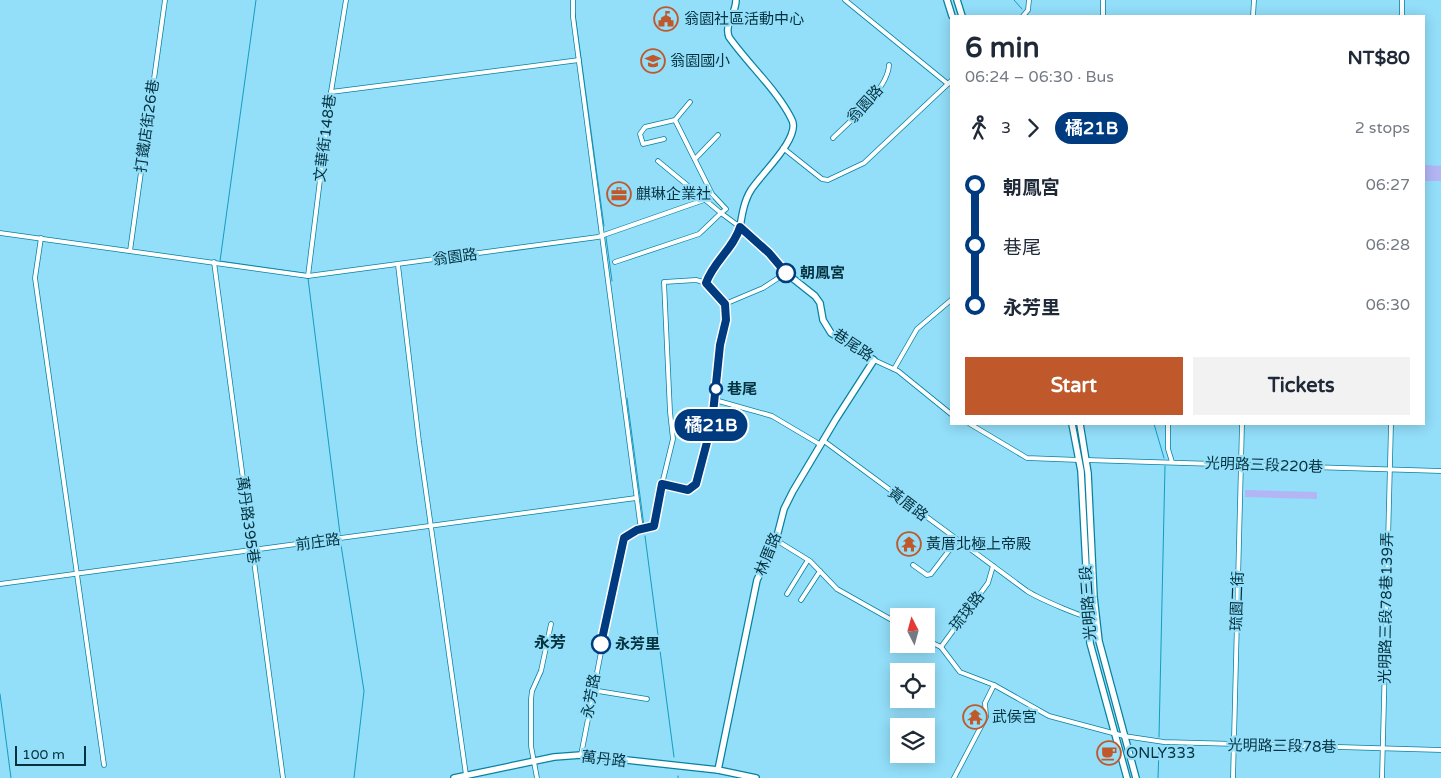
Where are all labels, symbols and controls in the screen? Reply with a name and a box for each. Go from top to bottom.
public building icon: 翁園社區活動中心 [653,6,679,32]
place label: 翁園社區活動中心 [684,10,804,28]
text: 6 min [965,31,1040,65]
text: NT$80 [1348,47,1410,69]
school or university icon: 翁園國小 [640,48,666,74]
place label: 翁園國小 [670,52,730,70]
text: 06:24 – 06:30 · Bus [965,67,1114,87]
street label: 打鐵店街26巷 [132,78,162,174]
street label: 翁園路 [843,81,887,127]
street label: 文華街148巷 [311,93,339,183]
icon: walk [965,114,993,142]
icon: forward [1019,114,1047,142]
text: 橘21B [1065,117,1118,139]
text: 3 [1001,118,1011,138]
text: 2 stops [1355,118,1410,138]
text: 06:27 [1366,175,1410,195]
text: 朝鳳宮 [1003,177,1060,199]
office icon: 麒琳企業社 [606,181,632,207]
place label: 麒琳企業社 [636,185,711,203]
text: 06:28 [1366,235,1410,255]
text: 巷尾 [1003,237,1041,259]
street label: 翁園路 [431,245,479,269]
marker: 朝鳳宮 [776,263,796,283]
place label: 朝鳳宮 [800,264,845,282]
text: 06:30 [1366,295,1410,315]
text: 永芳里 [1003,297,1060,319]
street label: 巷尾路 [829,325,877,365]
button: Start [965,357,1183,415]
button: Tickets [1193,357,1410,415]
place label: 巷尾 [727,380,757,398]
marker: 巷尾 [709,382,723,396]
line badge: 橘21B [676,409,746,441]
text: 橘21B [684,414,738,436]
street label: 光明路三段220巷 [1205,454,1323,476]
street label: 萬丹路395巷 [233,475,263,565]
street label: 黃厝路 [885,483,931,525]
street label: 前庄路 [294,530,342,554]
street label: 林厝路 [751,530,785,578]
temple icon: 黃厝北極上帝殿 [896,531,922,557]
street label: 光明路三段78巷139弄 [1376,532,1396,684]
place label: 黃厝北極上帝殿 [926,535,1031,553]
street label: 光明路三段 [1076,565,1100,641]
street label: 琉園二街 [1227,571,1247,631]
street label: 琉球路 [946,588,988,634]
north arrow [890,608,935,652]
map controls [890,608,935,763]
district label: 永芳 [534,633,566,653]
marker: 永芳里 [591,634,611,654]
place label: 永芳里 [615,635,660,653]
button: locate [890,663,935,708]
street label: 永芳路 [578,672,604,720]
temple icon: 武侯宮 [962,704,988,730]
place label: 武侯宮 [992,708,1037,726]
button: layers [890,718,935,763]
street label: 光明路三段78巷 [1227,736,1337,756]
cafe icon: ONLY333 [1096,740,1122,766]
scale bar [15,743,86,766]
place label: ONLY333 [1126,744,1195,762]
text: 100 m [22,746,65,763]
street label: 萬丹路 [581,748,627,770]

